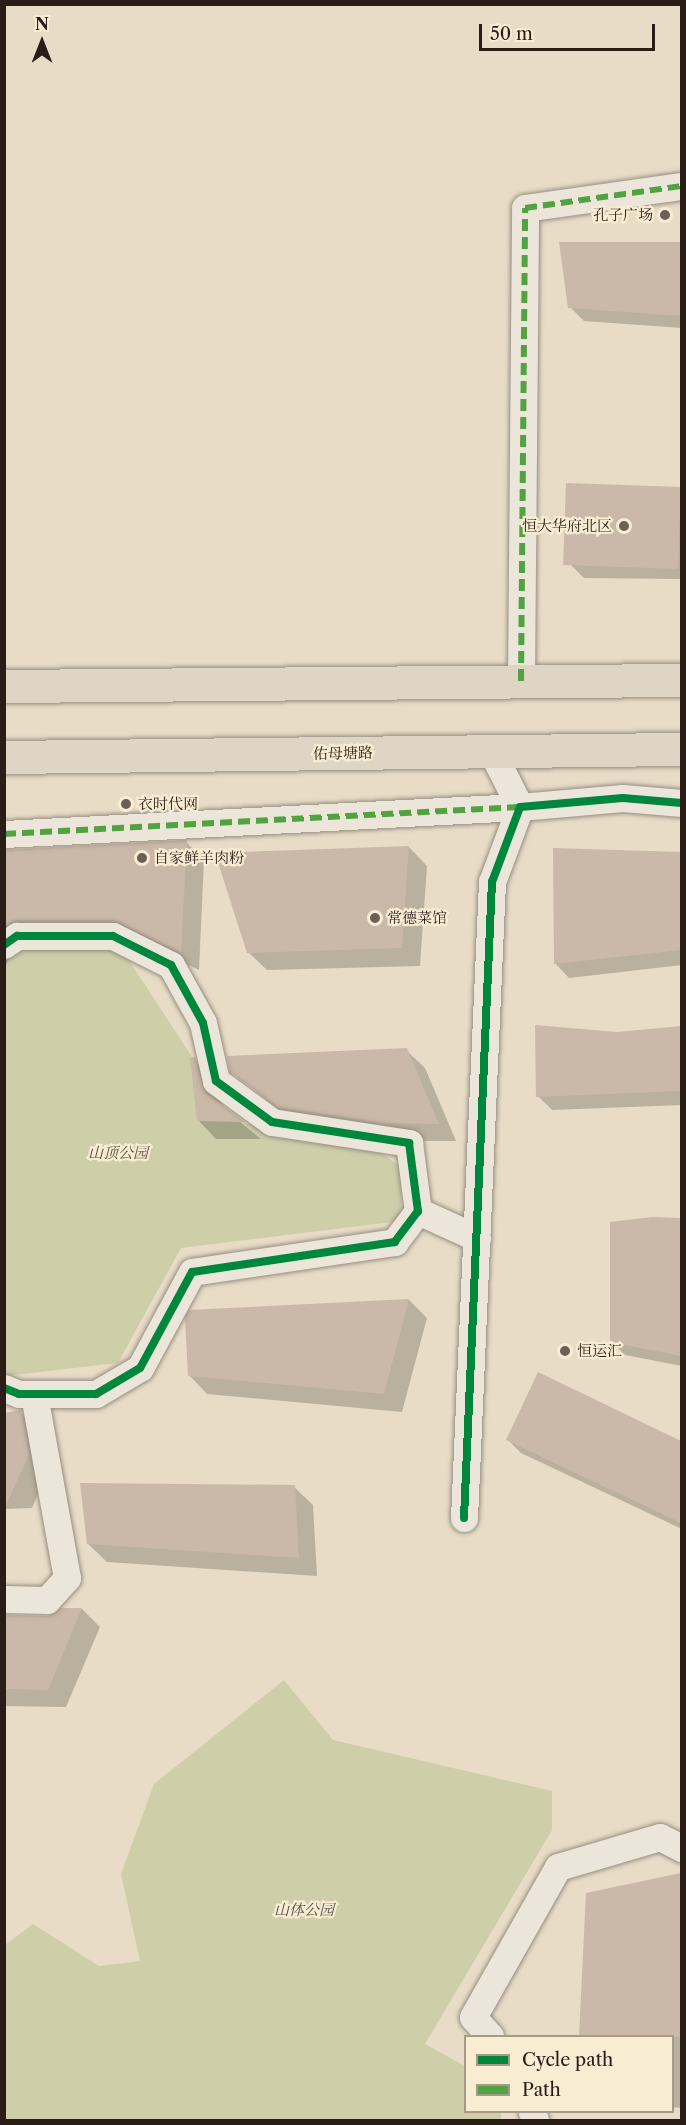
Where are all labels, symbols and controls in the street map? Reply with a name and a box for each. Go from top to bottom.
north arrow [12,12,72,72]
scale bar [482,12,658,50]
text: N [35,14,49,34]
text: 50 m [490,23,533,45]
place label: 孔子广场 [593,206,653,224]
marker: 孔子广场 [658,208,672,222]
place label: 恒大华府北区 [522,517,612,535]
marker: 恒大华府北区 [617,519,631,533]
street label: 佑母塘路 [313,743,373,763]
place label: 衣时代网 [138,795,198,813]
marker: 衣时代网 [119,797,133,811]
place label: 自家鲜羊肉粉 [154,849,244,867]
marker: 自家鲜羊肉粉 [135,851,149,865]
place label: 常德菜馆 [387,909,447,927]
marker: 常德菜馆 [368,911,382,925]
park label: 山顶公园 [88,1144,148,1162]
place label: 恒运汇 [577,1342,622,1360]
marker: 恒运汇 [558,1344,572,1358]
park label: 山体公园 [274,1901,334,1919]
legend [464,2035,674,2113]
text: Cycle path [522,2049,613,2071]
text: Path [522,2079,561,2101]

